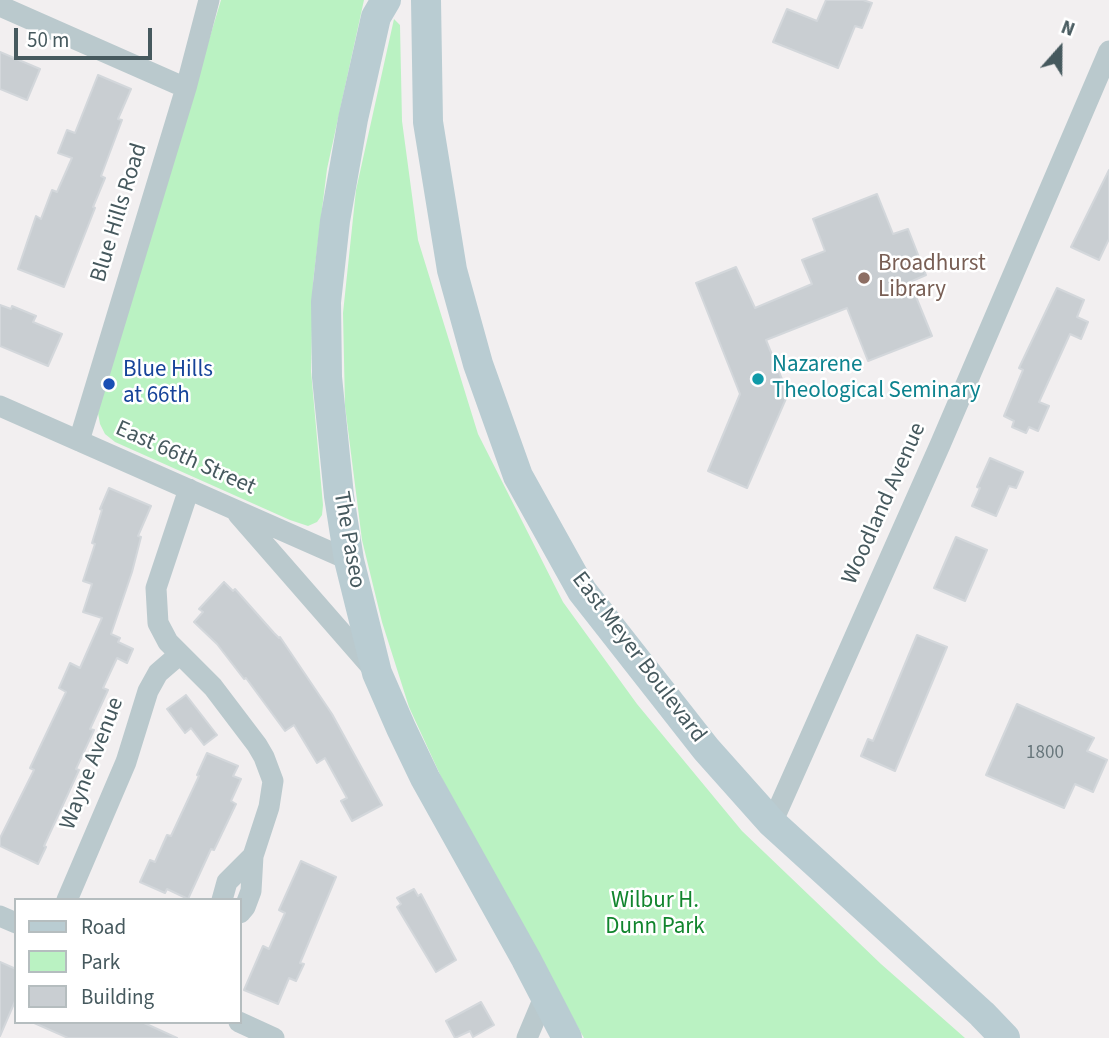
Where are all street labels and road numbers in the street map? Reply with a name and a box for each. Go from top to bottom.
street label: Blue Hills Road [86,140,154,286]
street label: East 66th Street [111,416,259,502]
street label: Woodland Avenue [837,419,933,589]
street label: The Paseo [326,489,370,591]
street label: East Meyer Boulevard [565,567,711,749]
street label: Wayne Avenue [55,694,131,834]

